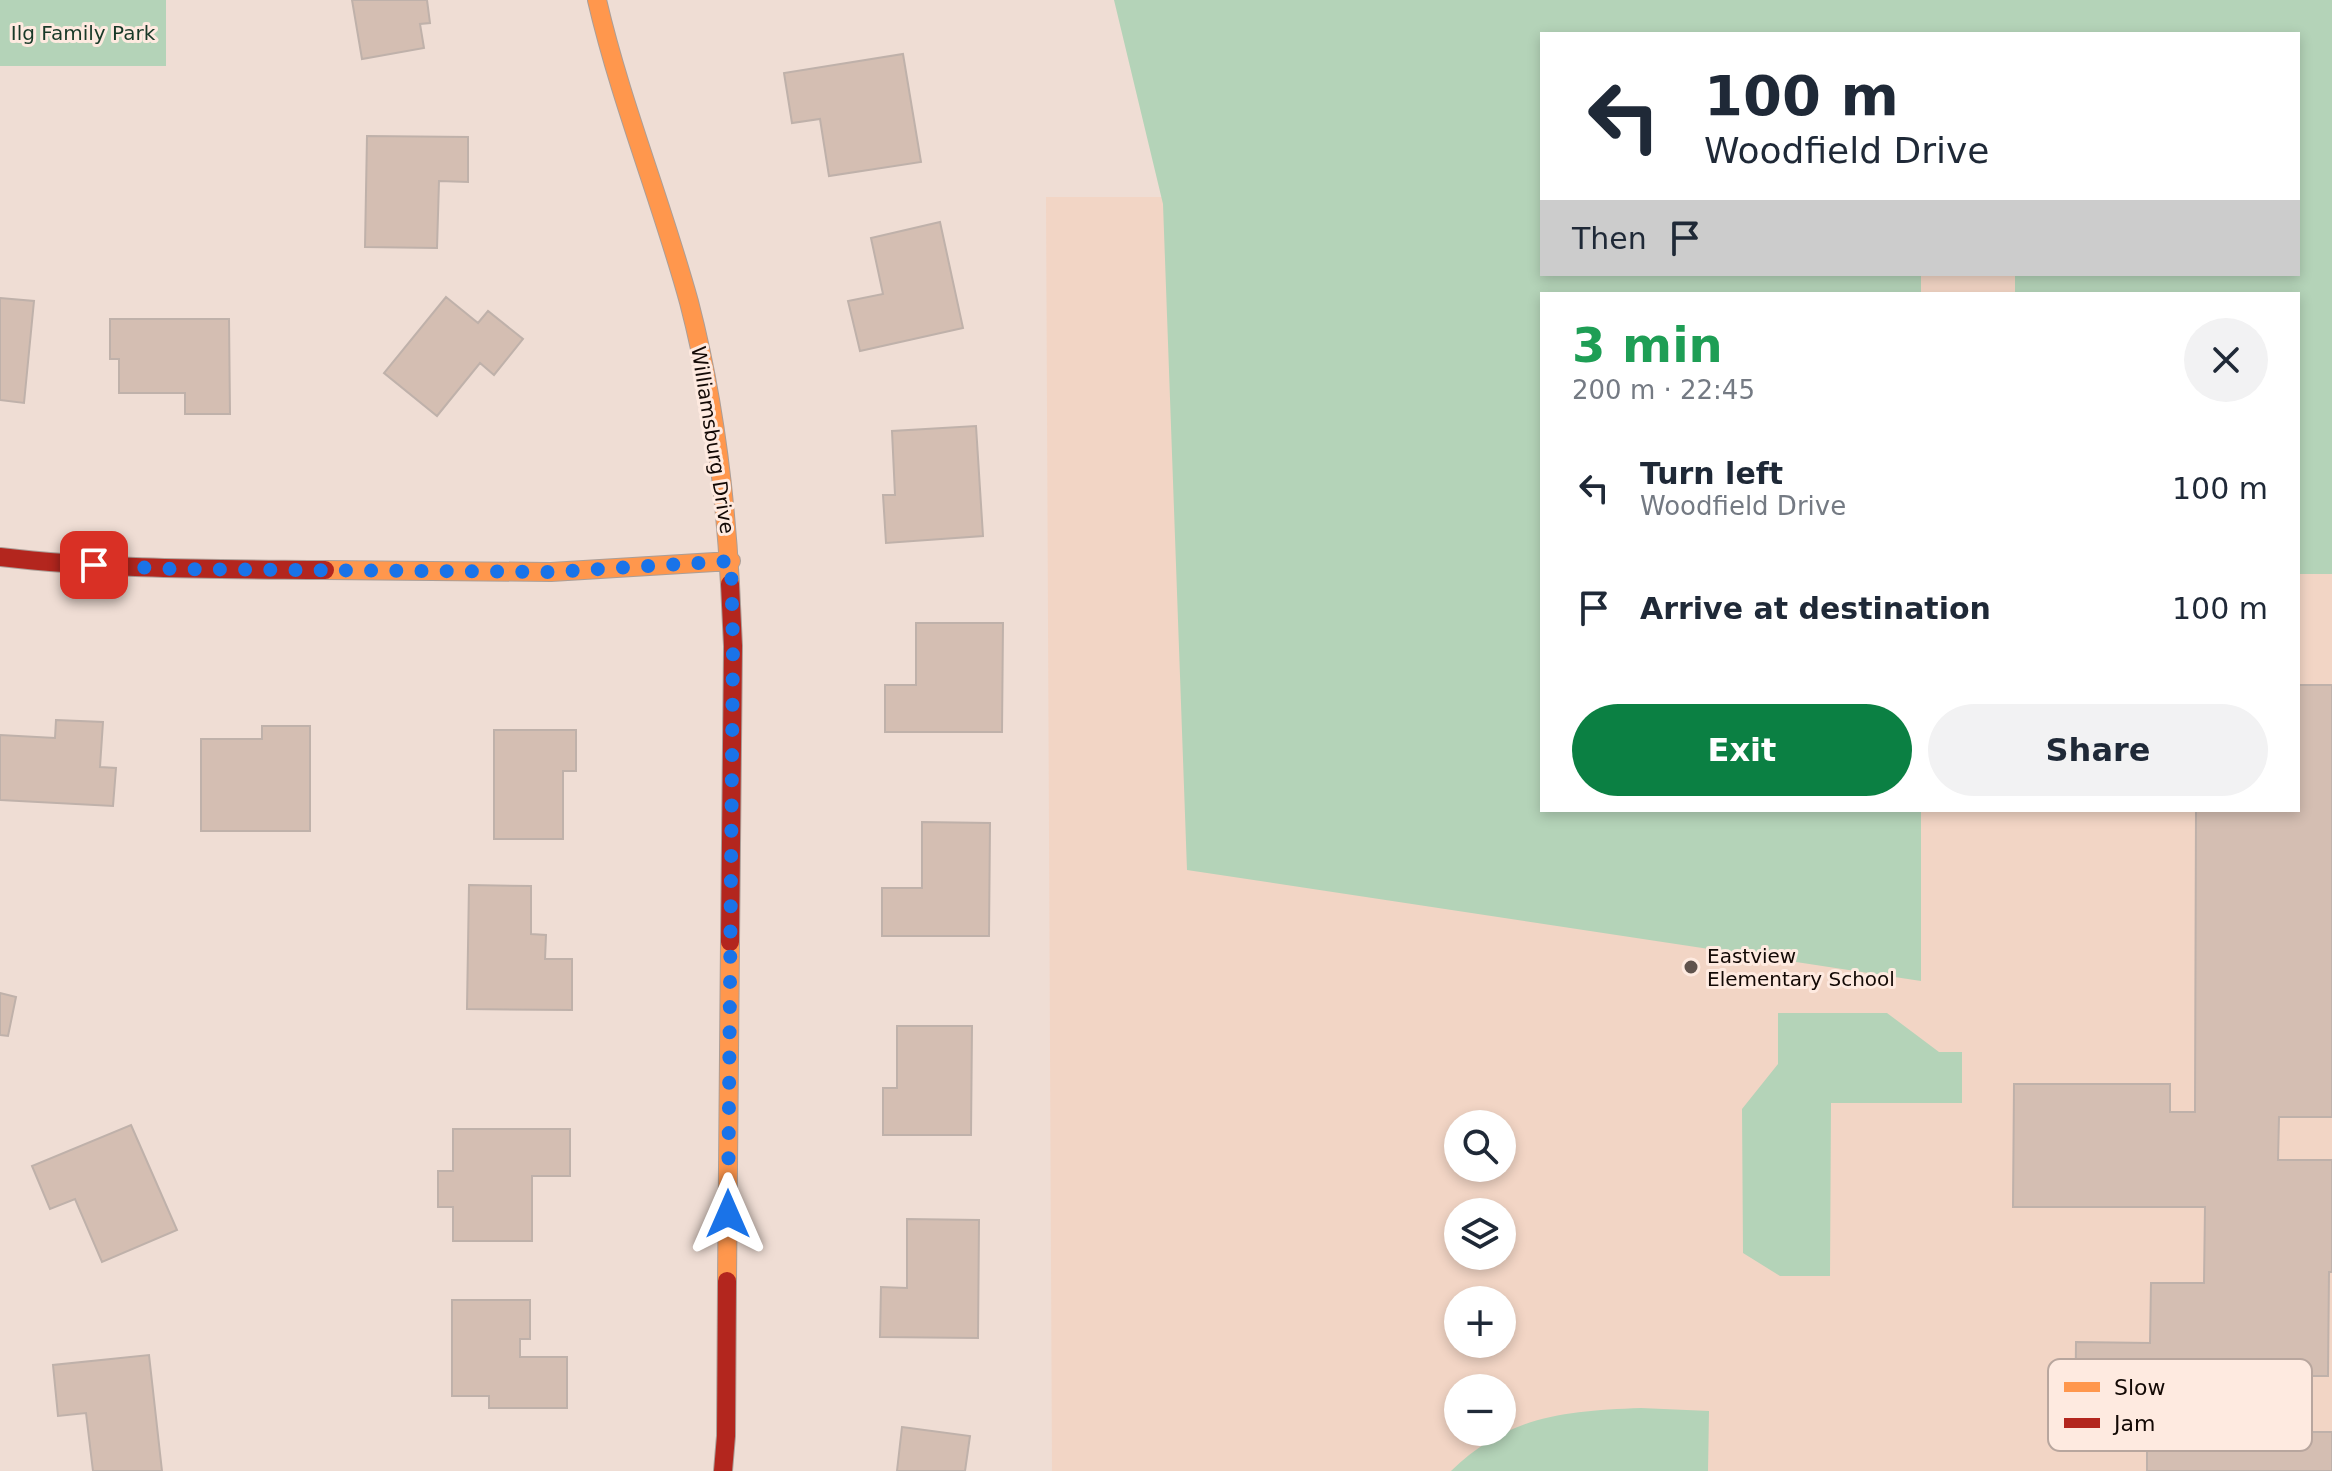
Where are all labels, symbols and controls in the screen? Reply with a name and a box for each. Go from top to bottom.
park label: Ilg Family Park [11,21,156,45]
text: 100 m [1704,63,1899,128]
icon: left [1572,64,1676,168]
text: Woodfield Drive [1704,130,1990,171]
icon: arrive [1663,216,1707,260]
text: Then [1572,221,1647,256]
text: 3 min [1572,317,1723,373]
button: close [2184,318,2268,402]
street label: Williamsburg Drive [686,345,740,535]
text: 200 m · 22:45 [1572,375,1755,405]
text: Turn left [1640,456,1783,491]
icon: left [1572,466,1616,510]
text: 100 m [2172,471,2268,506]
text: Woodfield Drive [1640,491,1846,521]
pin [60,531,128,599]
icon: arrive [72,543,116,587]
icon: arrive [1572,586,1616,630]
text: Arrive at destination [1640,591,1991,626]
text: 100 m [2172,591,2268,626]
button: Exit [1572,704,1912,796]
button: Share [1928,704,2268,796]
place label: Eastview Elementary School [1707,944,1895,991]
marker: Eastview Elementary School [1682,958,1700,976]
map controls [1444,1110,1516,1446]
button: search [1444,1110,1516,1182]
position arrow [686,1172,770,1256]
button: layers [1444,1198,1516,1270]
button: + [1444,1286,1516,1358]
legend [2048,1359,2312,1451]
button: − [1444,1374,1516,1446]
text: Slow [2114,1375,2166,1400]
text: Jam [2112,1411,2155,1436]

